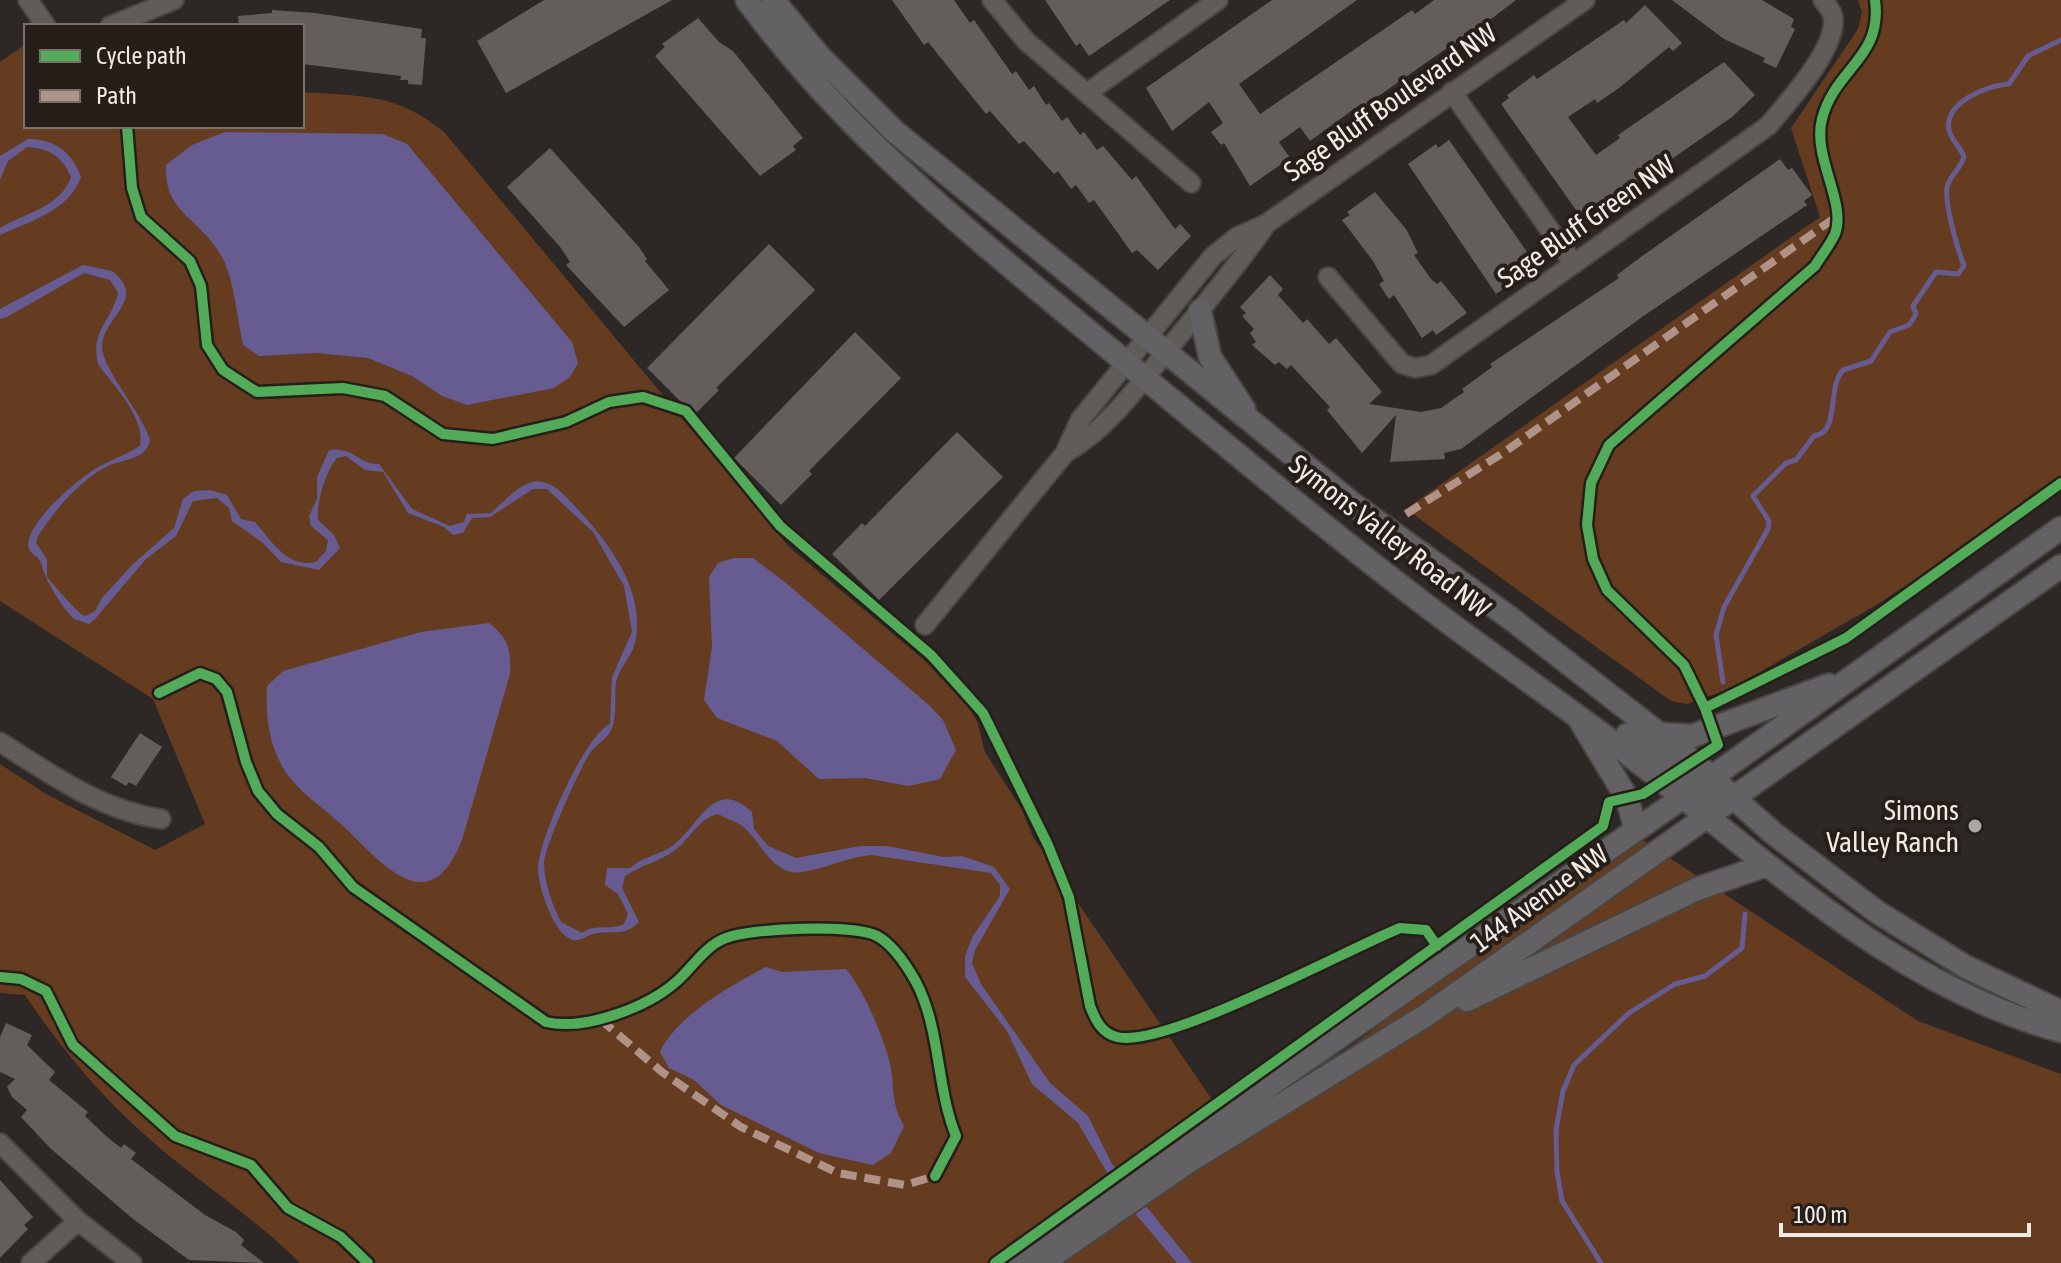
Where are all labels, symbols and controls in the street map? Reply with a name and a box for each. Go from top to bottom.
street label: Sage Bluff Boulevard NW [1278,16,1503,187]
legend [24,24,304,128]
text: Cycle path [96,42,187,69]
text: Path [96,82,137,109]
street label: Sage Bluff Green NW [1491,148,1681,294]
street label: Symons Valley Road NW [1283,448,1497,625]
place label: Simons Valley Ranch [1826,794,1959,858]
marker: Simons Valley Ranch [1966,817,1984,835]
street label: 144 Avenue NW [1464,837,1614,958]
scale bar [1781,1187,2029,1237]
text: 100 m [1793,1201,1847,1228]

